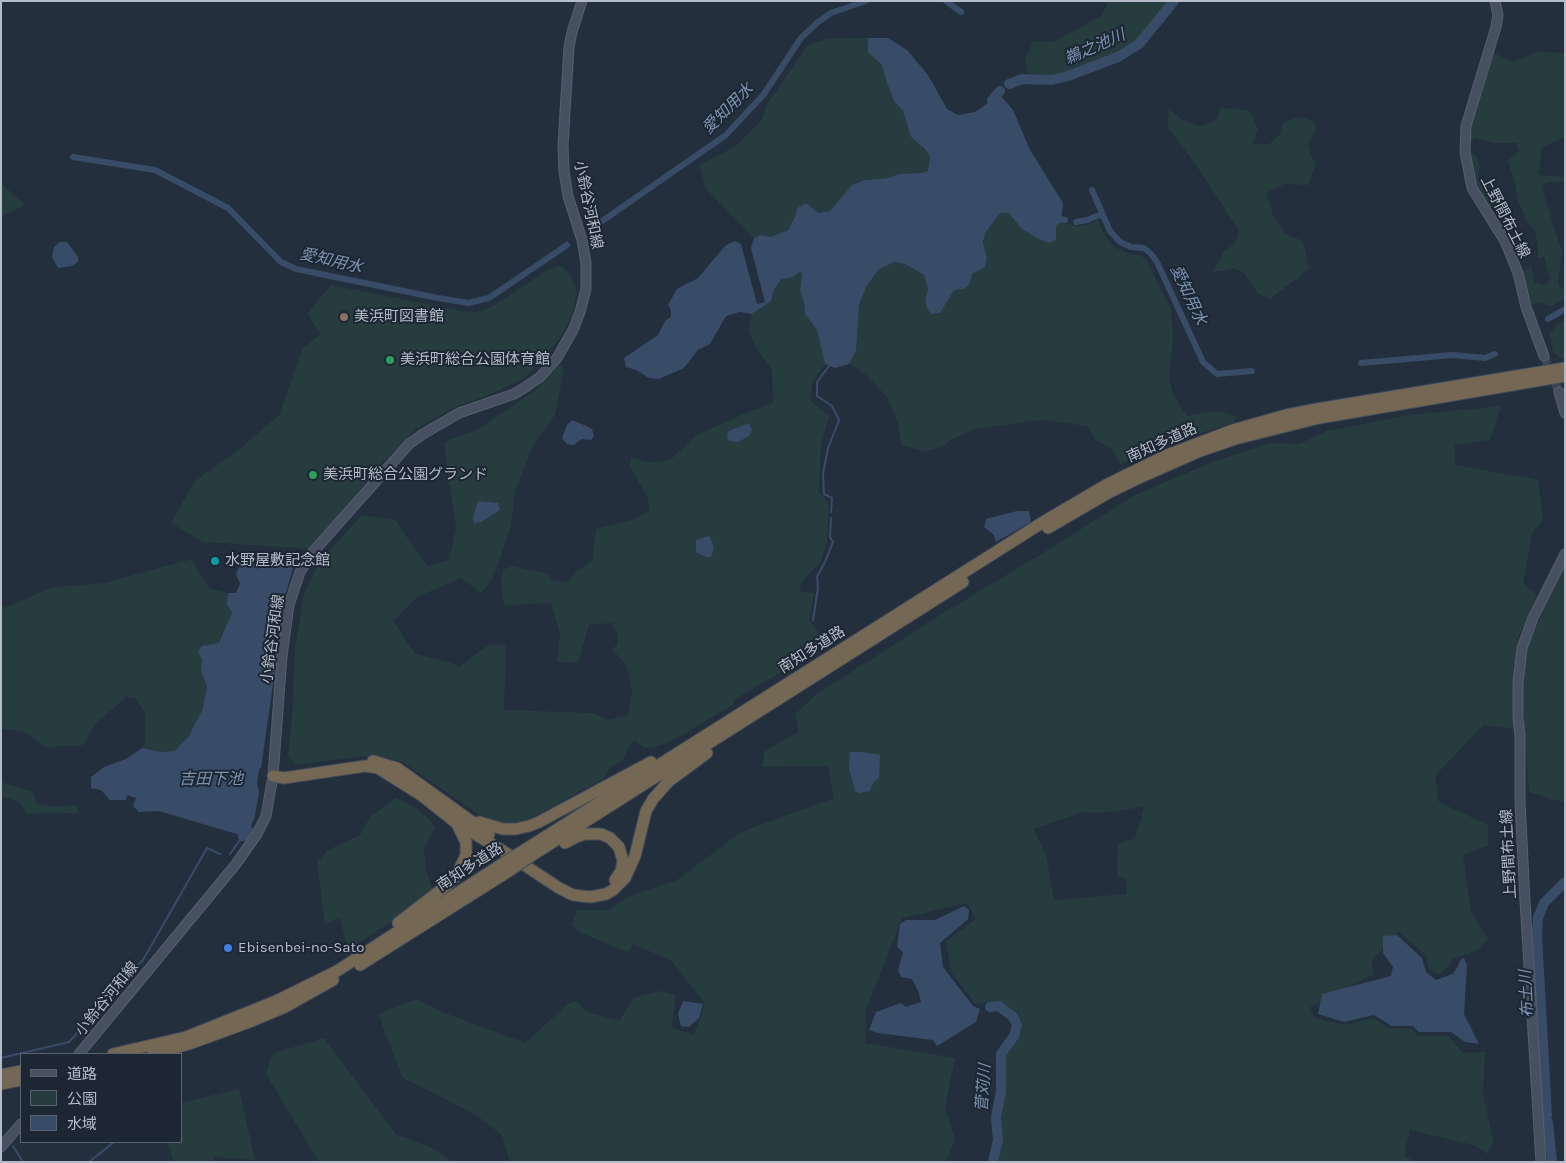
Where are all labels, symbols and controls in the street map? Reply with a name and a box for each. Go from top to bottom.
water label: 鵜之池川 [1062,25,1128,69]
water label: 愛知用水 [699,80,757,138]
street label: 小鈴谷河和線 [570,159,606,251]
street label: 上野間布土線 [1477,173,1533,261]
water label: 愛知用水 [298,244,364,278]
water label: 愛知用水 [1166,262,1210,328]
place label: 美浜町図書館 [354,308,444,326]
marker: 美浜町図書館 [338,311,350,323]
place label: 美浜町総合公園体育館 [400,351,550,369]
marker: 美浜町総合公園体育館 [384,354,396,366]
street label: 南知多道路 [1124,420,1200,466]
place label: 美浜町総合公園グランド [323,466,488,484]
marker: 美浜町総合公園グランド [307,469,319,481]
place label: 水野屋敷記念館 [225,552,330,570]
marker: 水野屋敷記念館 [209,555,221,567]
street label: 小鈴谷河和線 [258,593,288,685]
street label: 南知多道路 [775,622,849,678]
water label: 吉田下池 [179,769,243,789]
street label: 上野間布土線 [1498,809,1520,899]
street label: 南知多道路 [434,839,506,895]
place label: Ebisenbei-no-Sato [238,939,364,957]
marker: Ebisenbei-no-Sato [222,942,234,954]
street label: 小鈴谷河和線 [72,958,142,1040]
water label: 布土川 [1516,970,1538,1018]
legend [20,1053,182,1143]
water label: 菅苅川 [973,1063,995,1113]
text: 道路 [67,1065,97,1083]
text: 公園 [67,1090,97,1108]
text: 水域 [67,1115,97,1133]

